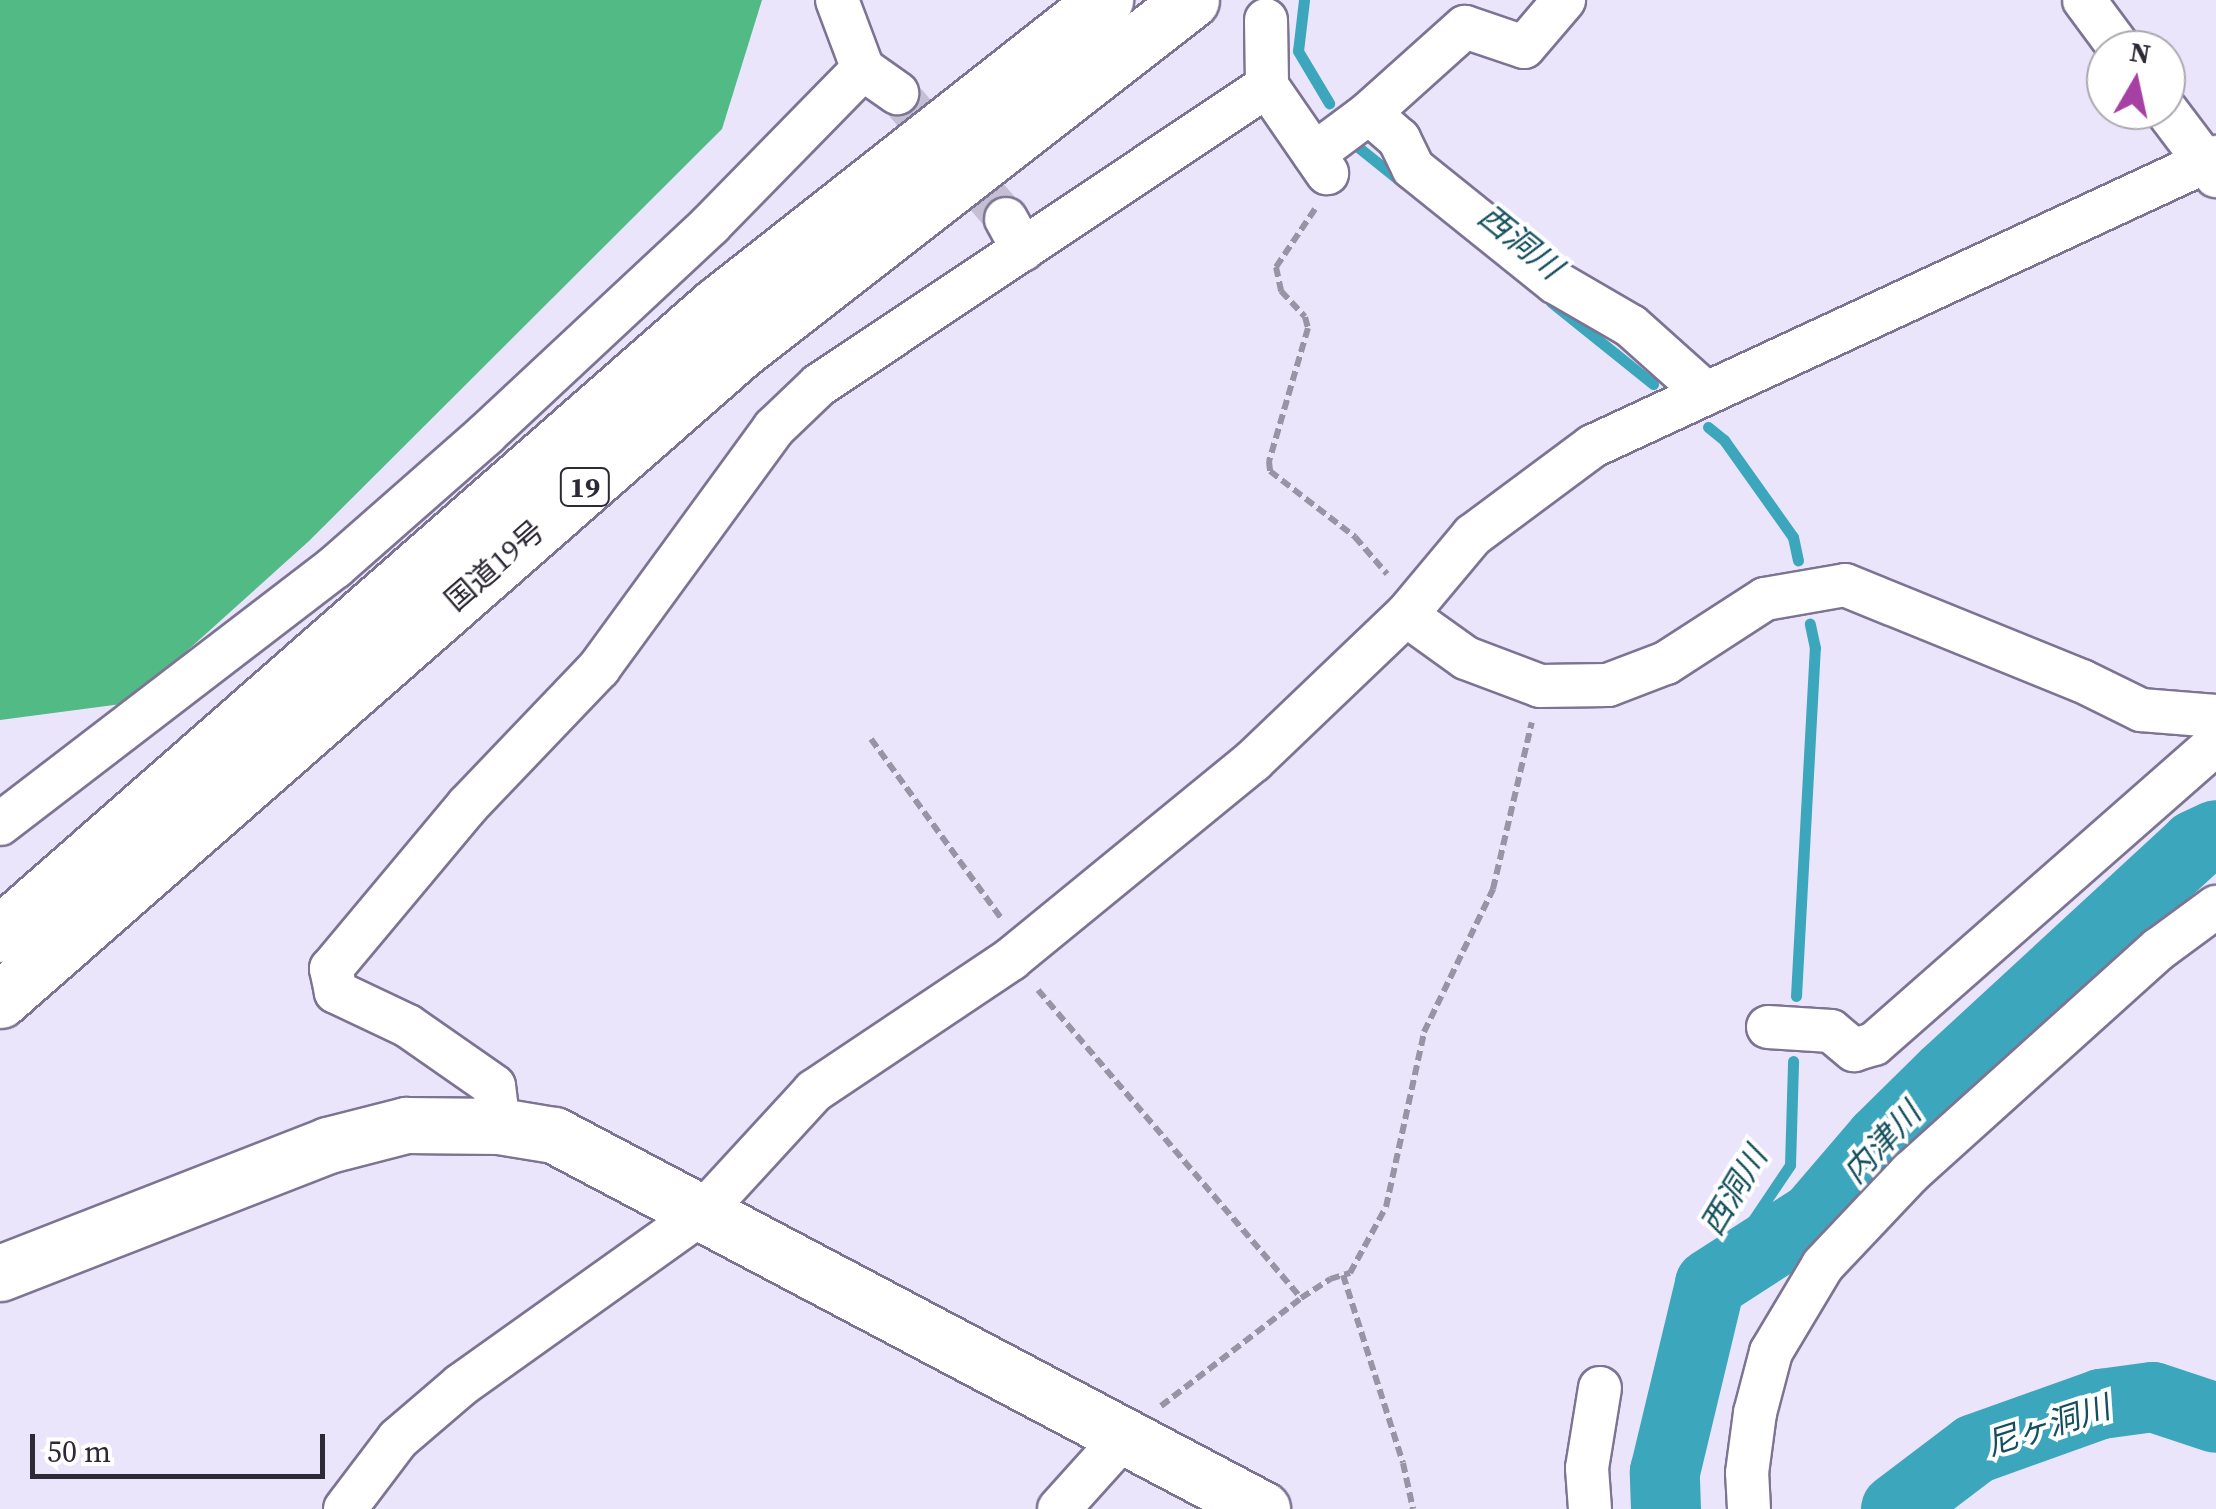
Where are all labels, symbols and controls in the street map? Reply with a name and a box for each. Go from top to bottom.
north arrow [2086,30,2186,130]
text: N [2127,32,2153,73]
water label: 西洞川 [1471,197,1569,287]
road number: 19 [558,464,612,510]
street label: 国道19号 [438,513,552,619]
water label: 内津川 [1835,1095,1929,1191]
water label: 西洞川 [1693,1140,1775,1242]
water label: 尼ヶ洞川 [1981,1388,2115,1464]
scale bar [35,1414,330,1476]
text: 50 m [47,1431,111,1472]

